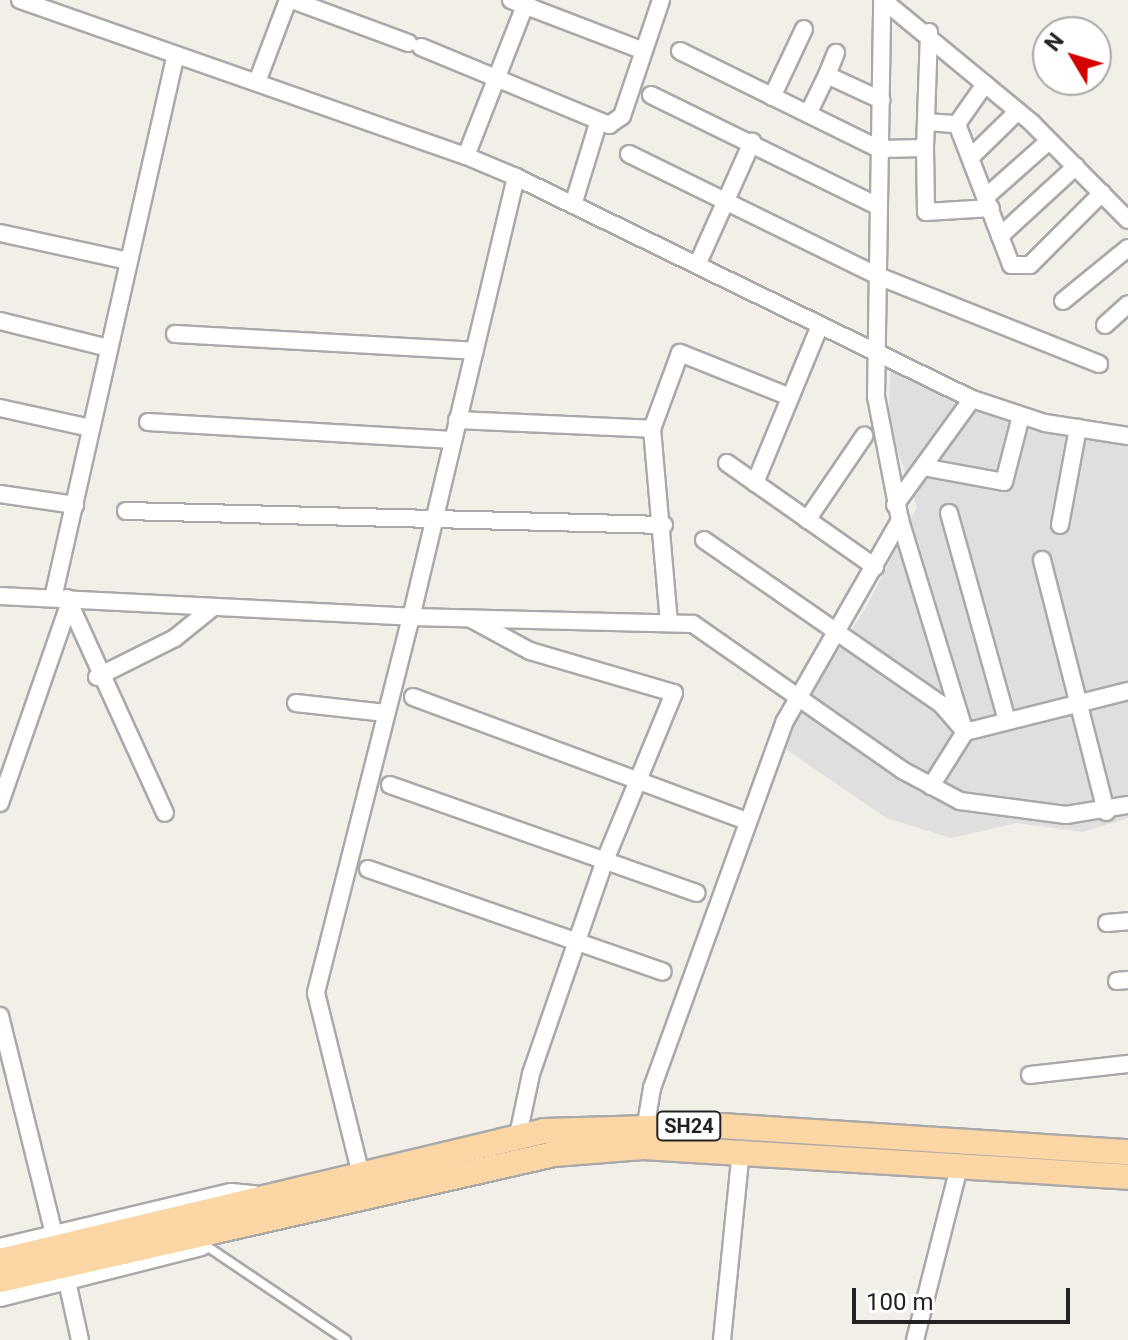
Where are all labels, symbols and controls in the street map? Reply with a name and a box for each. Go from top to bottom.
north arrow [1032,16,1112,96]
text: N [1040,28,1069,56]
road number: SH24 [655,1110,723,1142]
scale bar [856,1272,1074,1322]
text: 100 m [866,1288,933,1316]

